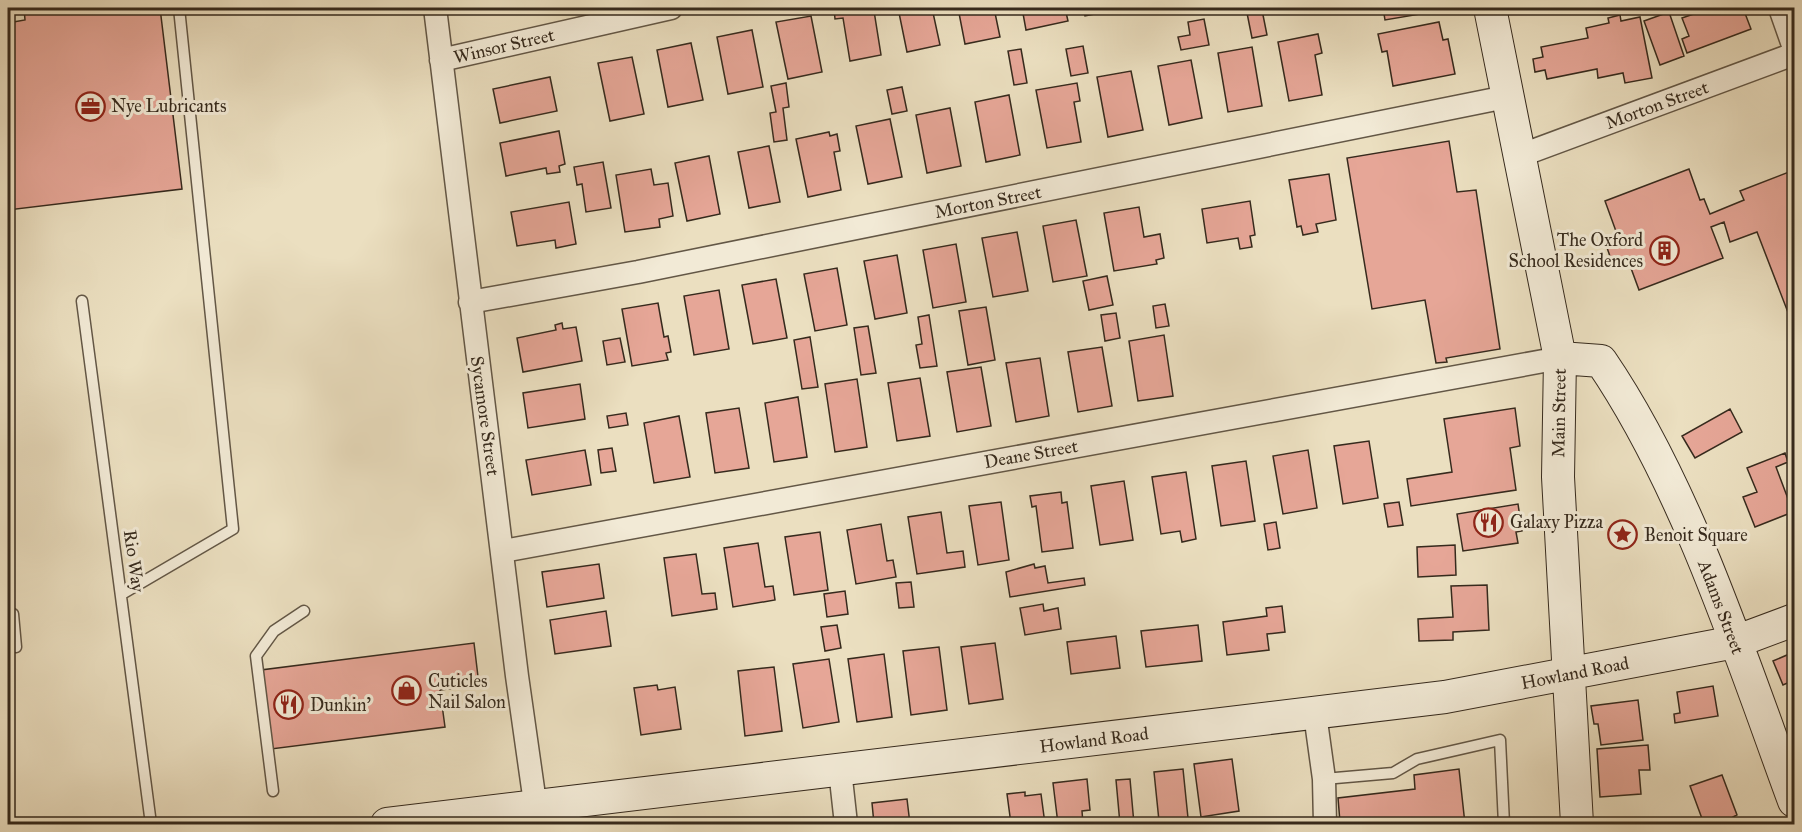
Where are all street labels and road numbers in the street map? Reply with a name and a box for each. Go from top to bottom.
street label: Winsor Street [451,24,557,68]
street label: Morton Street [1602,76,1712,134]
street label: Morton Street [933,181,1044,223]
street label: Sycamore Street [466,355,504,478]
street label: Main Street [1547,367,1571,458]
street label: Deane Street [982,435,1080,473]
street label: Rio Way [119,528,149,594]
street label: Adams Street [1693,556,1749,658]
street label: Howland Road [1519,652,1631,694]
street label: Howland Road [1038,722,1150,758]

